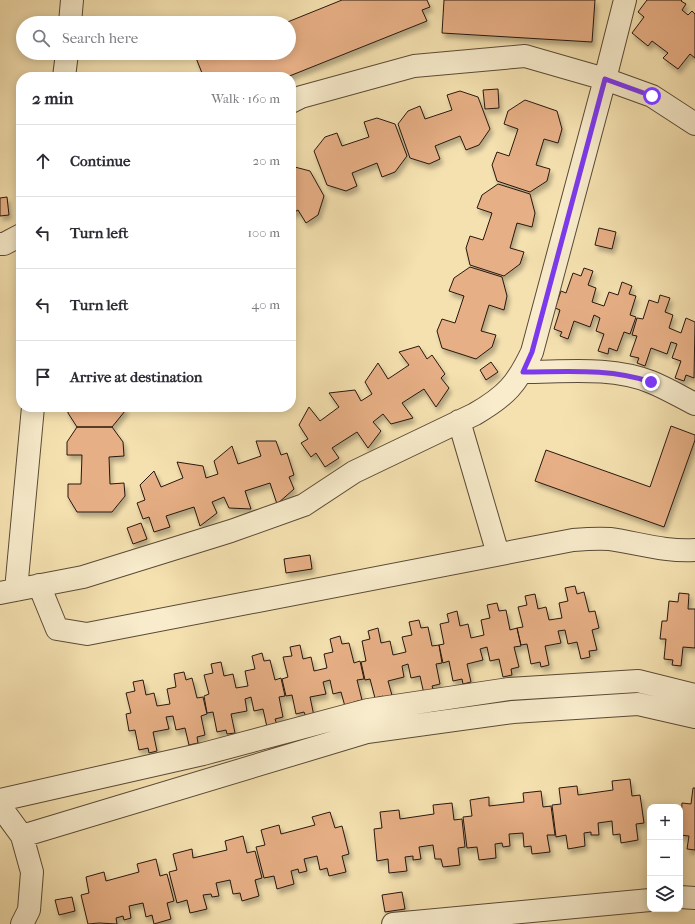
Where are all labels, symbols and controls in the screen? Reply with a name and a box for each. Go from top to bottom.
search box [16,16,296,60]
icon: search [30,27,52,49]
text: Search here [62,29,138,47]
route start [643,87,661,105]
text: 2 min [32,88,73,108]
text: Walk · 160 m [211,91,280,106]
icon: ahead [32,150,54,172]
text: Continue [70,152,130,170]
text: 20 m [253,153,280,168]
icon: left [32,222,54,244]
text: Turn left [70,224,128,242]
text: 100 m [247,225,280,240]
icon: left [32,294,54,316]
text: Turn left [70,296,128,314]
text: 40 m [252,297,280,312]
icon: arrive [32,366,54,388]
text: Arrive at destination [70,368,202,386]
route end [642,373,660,391]
map controls [647,804,683,912]
button: + [647,804,683,840]
button: − [647,840,683,876]
button: layers [647,876,683,912]

